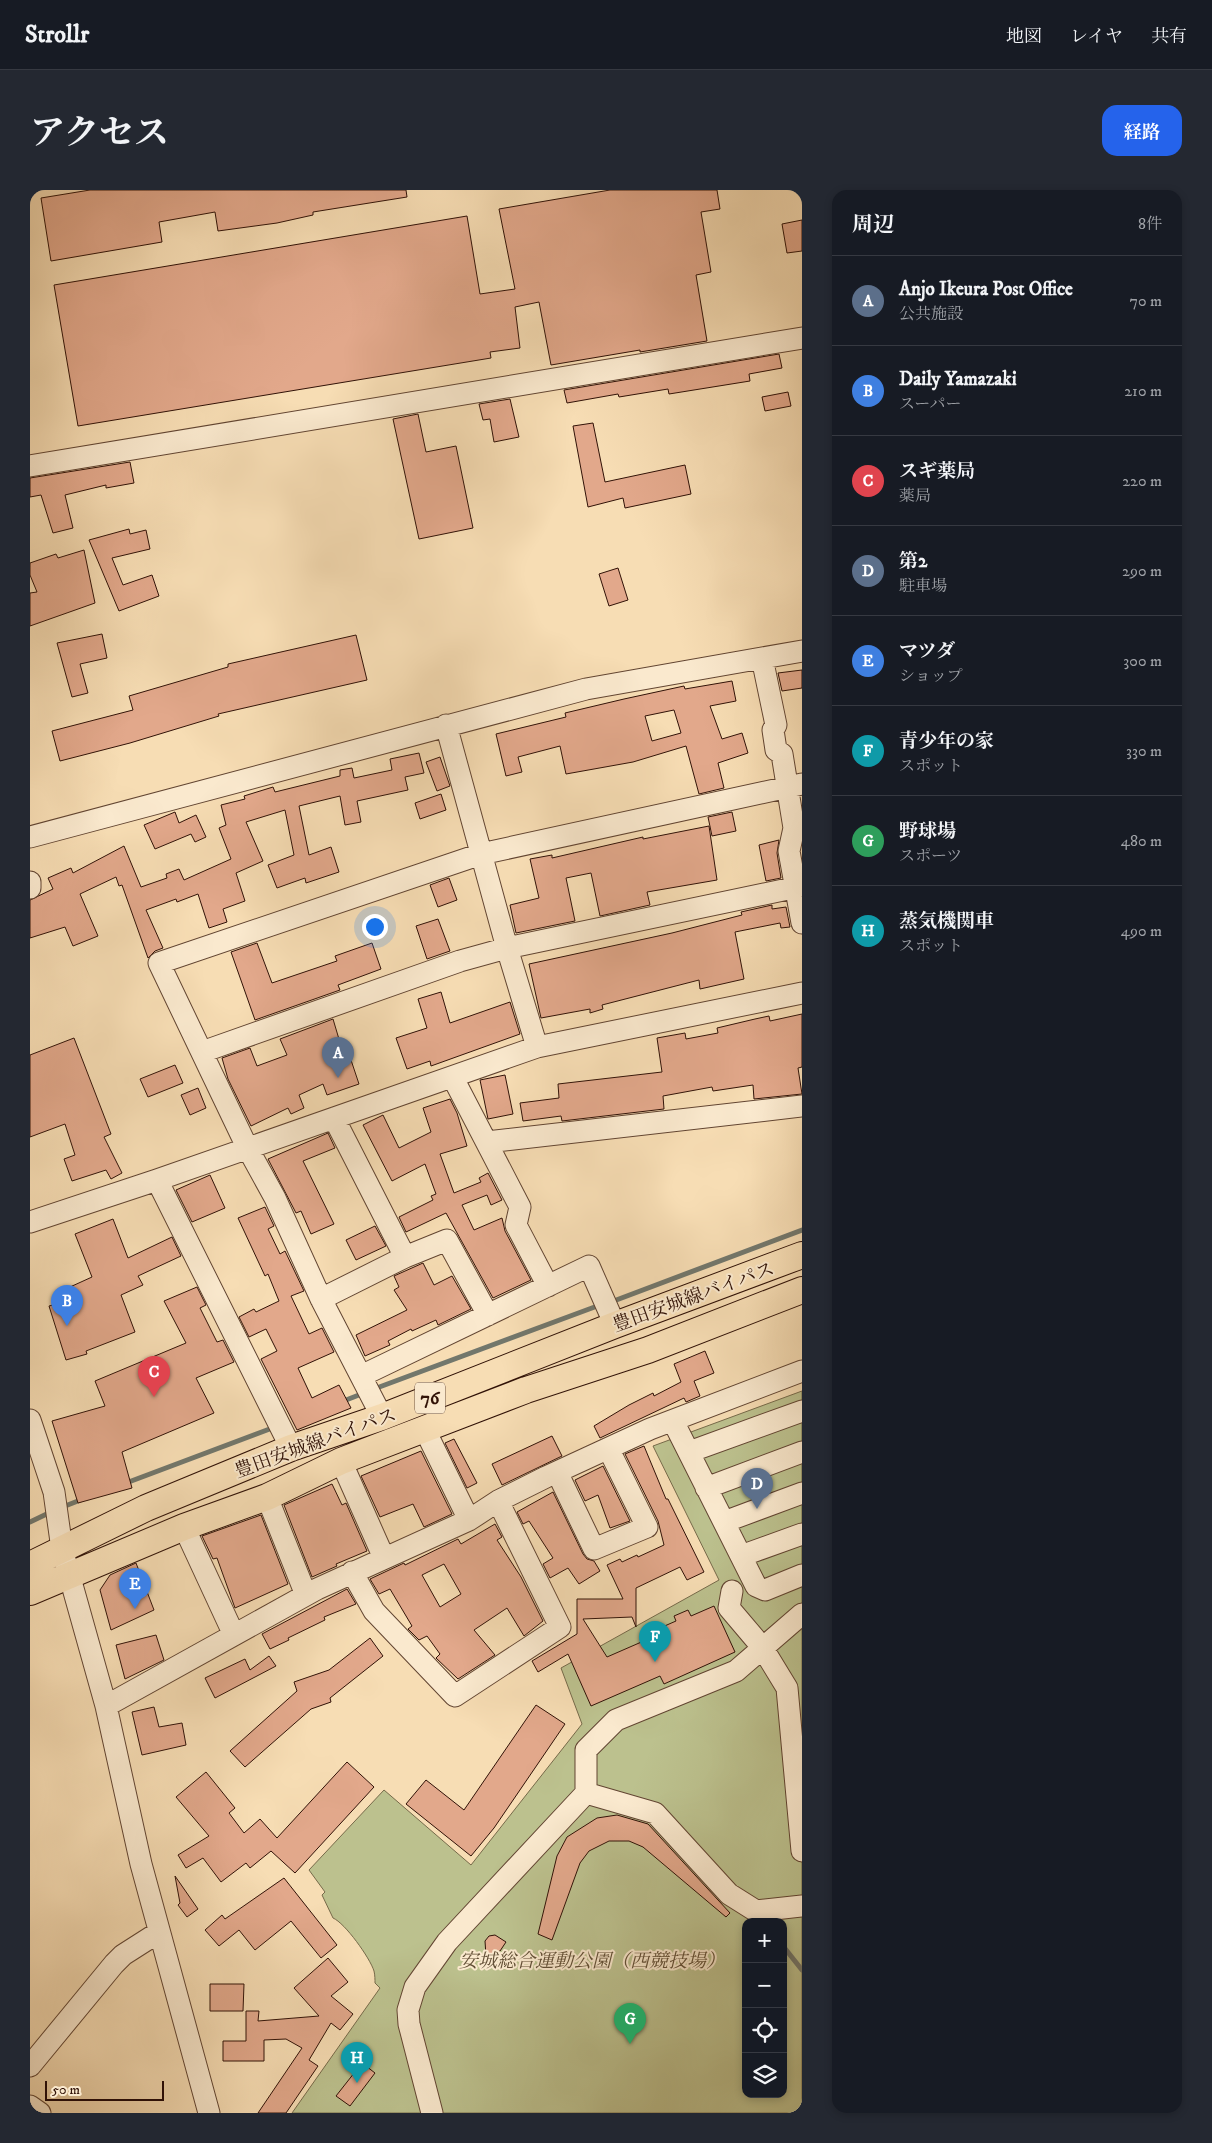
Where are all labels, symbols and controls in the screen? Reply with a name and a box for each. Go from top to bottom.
text: Strollr [25,20,89,50]
text: 地図 [1006,26,1042,48]
text: レイヤ [1070,26,1123,48]
text: 共有 [1151,26,1187,48]
button: 経路 [1102,105,1182,156]
text: アクセス [30,112,169,156]
text: 周辺 [852,212,894,238]
text: 8件 [1138,214,1162,234]
text: Anjo Ikeura Post Office [899,278,1073,301]
text: A [863,291,873,311]
text: 70 m [1130,291,1162,311]
text: 公共施設 [899,304,963,324]
text: Daily Yamazaki [899,368,1017,391]
text: B [863,381,873,401]
text: 210 m [1124,381,1162,401]
text: スーパー [899,394,961,414]
text: スギ薬局 [899,460,975,483]
text: C [863,471,873,491]
text: 220 m [1122,471,1162,491]
text: 薬局 [899,486,931,506]
text: 第2 [899,550,927,573]
text: D [862,561,874,581]
text: 290 m [1122,561,1162,581]
text: 駐車場 [899,576,947,596]
text: マツダ [899,640,955,663]
text: E [862,651,874,671]
text: 300 m [1123,651,1162,671]
text: ショップ [899,666,963,686]
text: 青少年の家 [899,730,994,753]
text: F [863,741,873,761]
text: 330 m [1126,741,1162,761]
text: スポット [899,756,963,776]
text: 野球場 [899,820,956,843]
text: G [862,831,874,851]
text: 480 m [1121,831,1162,851]
text: スポーツ [899,846,962,866]
text: 蒸気機関車 [899,910,994,933]
your location [362,914,388,940]
text: H [861,921,875,941]
text: 490 m [1121,921,1162,941]
text: スポット [899,936,963,956]
pin: A [322,1037,354,1078]
street label: 豊田安城線バイパス [609,1257,778,1337]
pin: B [51,1285,83,1326]
pin: C [138,1356,170,1397]
road number: 76 [415,1382,445,1414]
street label: 豊田安城線バイパス [231,1403,400,1483]
pin: D [741,1468,773,1509]
pin: E [119,1568,151,1609]
pin: F [639,1621,671,1662]
map controls [742,1918,787,2098]
button: + [742,1918,787,1963]
park label: 安城総合運動公園（西競技場） [459,1950,725,1973]
button: − [742,1963,787,2008]
pin: G [614,2003,646,2044]
button: locate [742,2008,787,2053]
pin: H [341,2042,373,2083]
button: layers [742,2053,787,2098]
scale bar [45,2078,164,2101]
text: 50 m [52,2081,80,2099]

